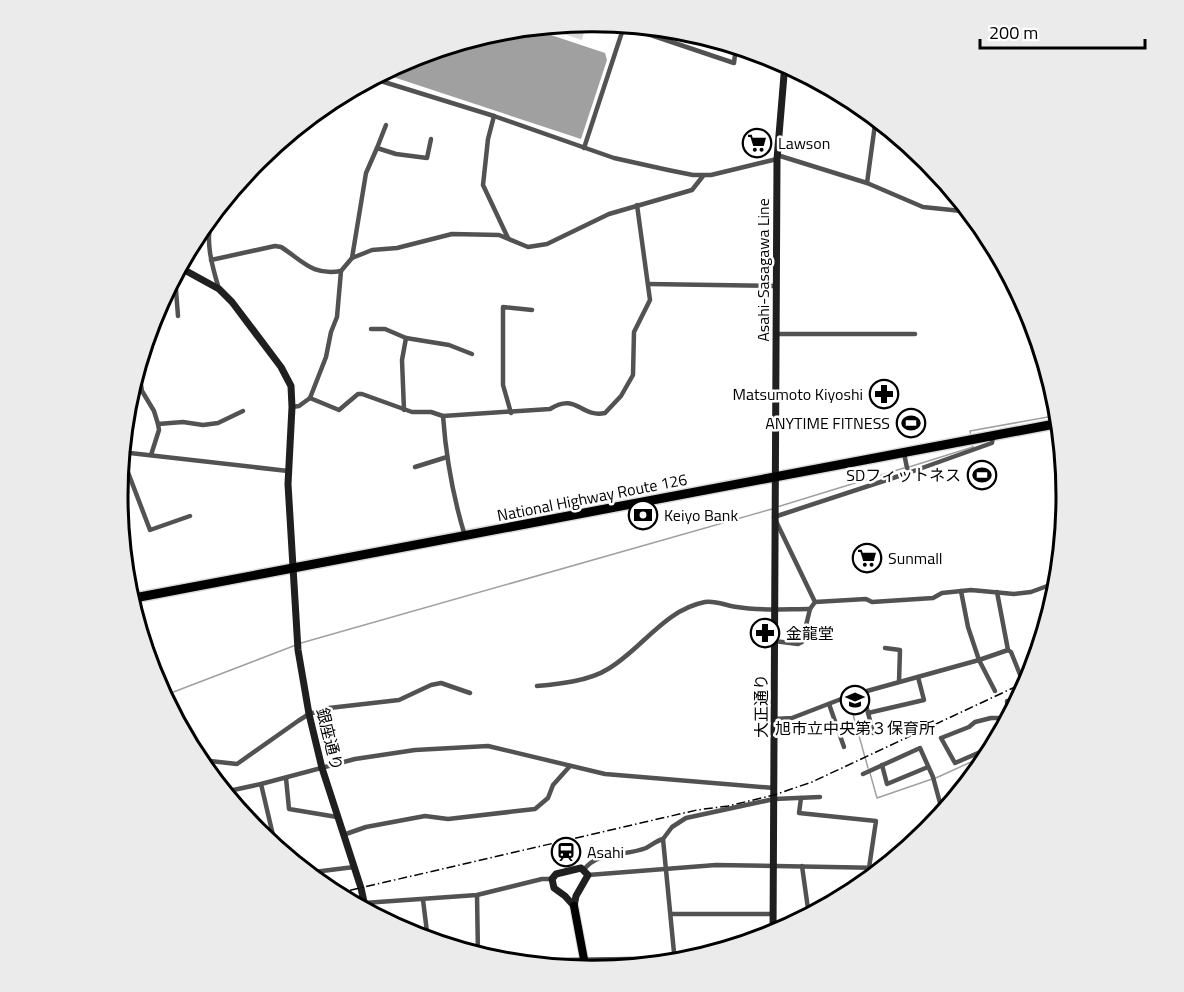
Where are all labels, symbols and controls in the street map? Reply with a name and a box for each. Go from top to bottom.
scale bar [980,12,1145,50]
text: 200 m [989,19,1038,46]
supermarket icon: Lawson [741,127,773,159]
place label: Lawson [778,131,830,155]
street label: Asahi-Sasagawa Line [751,198,775,342]
pharmacy icon: Matsumoto Kiyoshi [868,378,900,410]
place label: Matsumoto Kiyoshi [732,382,863,406]
sports icon: ANYTIME FITNESS [895,407,927,439]
place label: ANYTIME FITNESS [765,411,890,435]
sports icon: SDフィットネス [966,459,998,491]
place label: SDフィットネス [846,463,961,487]
street label: National Highway Route 126 [495,467,689,527]
bank icon: Keiyo Bank [627,499,659,531]
place label: Keiyo Bank [664,503,738,527]
supermarket icon: Sunmall [851,542,883,574]
place label: Sunmall [888,546,943,570]
pharmacy icon: 金龍堂 [749,617,781,649]
place label: 金龍堂 [786,621,834,645]
street label: 大正通り [749,674,773,738]
school or university icon: 旭市立中央第３保育所 [839,684,871,716]
street label: 銀座通り [311,705,349,773]
place label: 旭市立中央第３保育所 [775,716,935,740]
station icon: Asahi [550,836,582,868]
place label: Asahi [587,840,624,864]

